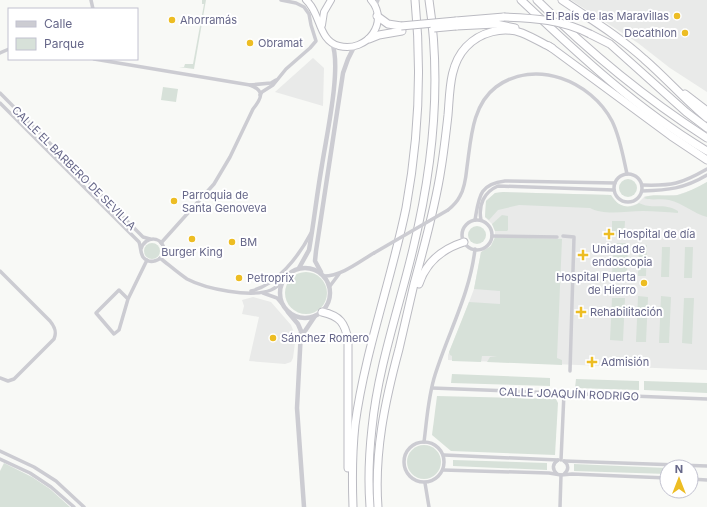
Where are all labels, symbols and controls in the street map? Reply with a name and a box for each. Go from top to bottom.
legend [8,8,138,60]
place label: El País de las Maravillas [545,9,669,23]
marker: El País de las Maravillas [672,11,682,21]
place label: Ahorramás [180,13,237,27]
marker: Ahorramás [167,15,177,25]
text: Calle [44,16,72,31]
place label: Decathlon [624,26,677,40]
marker: Decathlon [680,28,690,38]
text: Parque [44,36,84,51]
place label: Obramat [258,36,303,50]
marker: Obramat [245,38,255,48]
street label: CALLE EL BARBERO DE SEVILLA [9,103,139,233]
place label: Parroquia de Santa Genoveva [182,188,267,215]
marker: Parroquia de Santa Genoveva [169,196,179,206]
place label: Hospital de día [618,227,695,241]
marker: Hospital de día [603,228,615,240]
marker: Burger King [187,234,197,244]
place label: BM [240,235,257,249]
marker: BM [227,237,237,247]
place label: Unidad de endoscopia [592,242,653,269]
place label: Burger King [161,245,223,259]
marker: Unidad de endoscopia [577,249,589,261]
place label: Hospital Puerta de Hierro [556,270,636,297]
place label: Petroprix [247,271,294,285]
marker: Petroprix [234,273,244,283]
marker: Hospital Puerta de Hierro [639,278,649,288]
place label: Rehabilitación [590,305,663,319]
marker: Rehabilitación [575,306,587,318]
place label: Sánchez Romero [281,331,369,345]
marker: Sánchez Romero [268,333,278,343]
place label: Admisión [601,355,649,369]
marker: Admisión [586,356,598,368]
street label: CALLE JOAQUÍN RODRIGO [499,385,639,403]
north arrow [659,459,699,499]
text: N [675,462,683,476]

